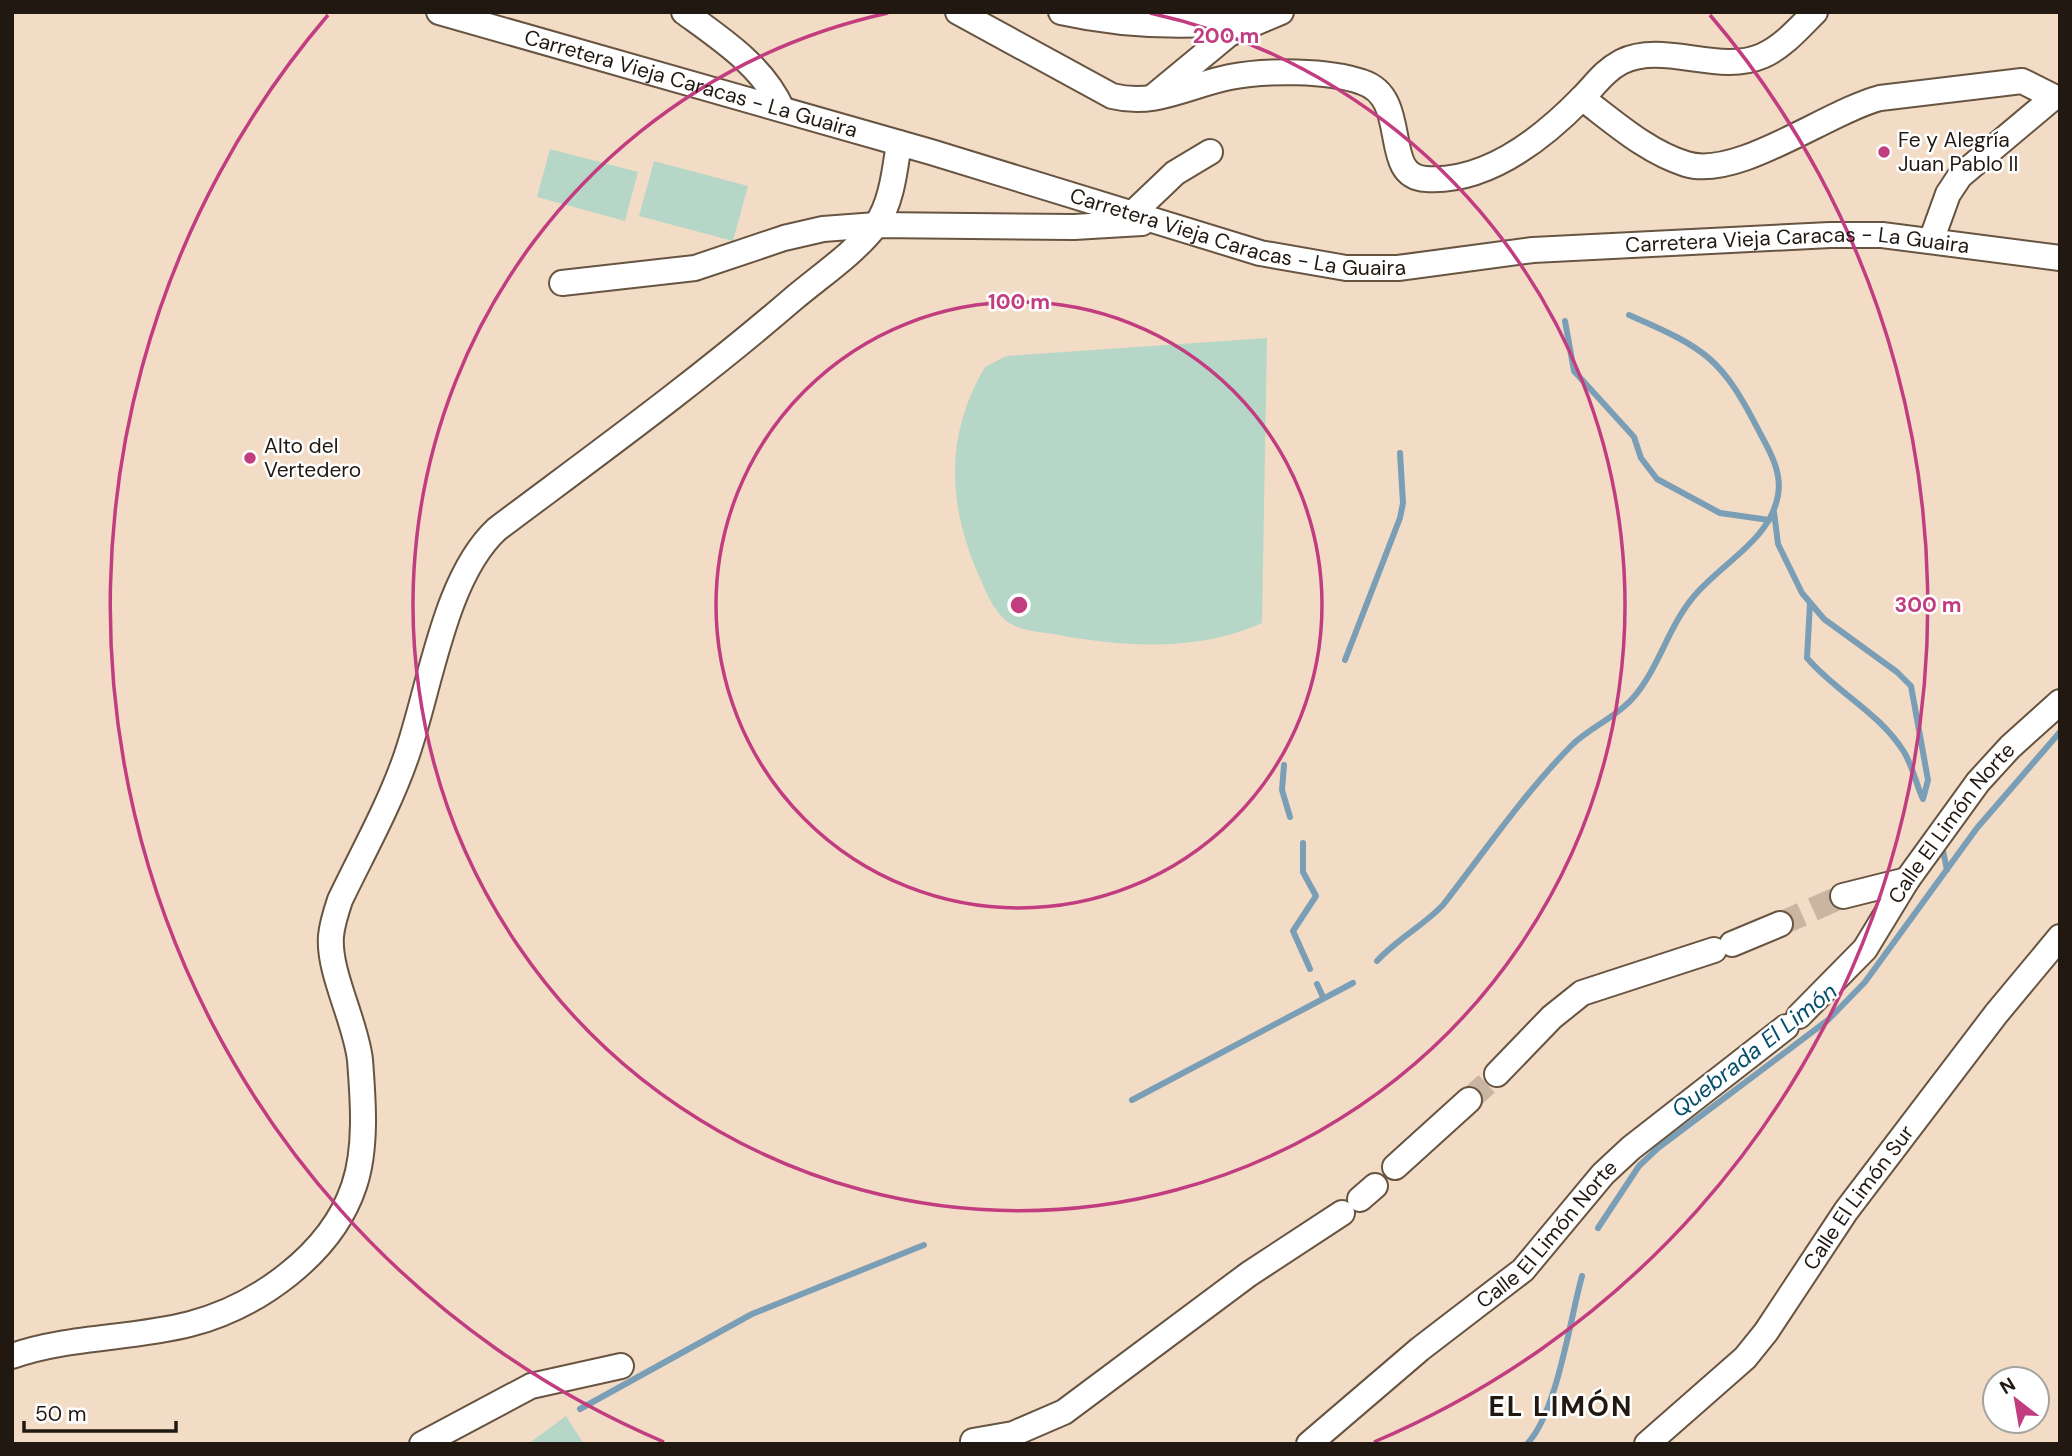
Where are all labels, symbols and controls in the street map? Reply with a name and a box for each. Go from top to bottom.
text: 200 m [1193,22,1259,50]
street label: Carretera Vieja Caracas - La Guaira [521,23,861,144]
place label: Fe y Alegría Juan Pablo II [1898,126,2018,178]
marker: Fe y Alegría Juan Pablo II [1876,144,1892,160]
street label: Carretera Vieja Caracas - La Guaira [1066,181,1407,282]
street label: Carretera Vieja Caracas - La Guaira [1624,221,1971,260]
text: 100 m [988,288,1050,316]
place label: Alto del Vertedero [264,432,361,484]
marker: Alto del Vertedero [242,450,258,466]
text: 300 m [1895,591,1961,619]
centre of rings [1007,593,1031,617]
street label: Calle El Limón Norte [1882,737,2021,909]
water label: Quebrada El Limón [1665,976,1843,1124]
street label: Calle El Limón Sur [1797,1119,1921,1276]
street label: Calle El Limón Norte [1470,1154,1623,1315]
north arrow [1981,1365,2051,1435]
text: N [1995,1372,2020,1400]
district label: EL LIMÓN [1489,1388,1633,1425]
scale bar [24,1390,177,1434]
text: 50 m [35,1400,86,1428]

